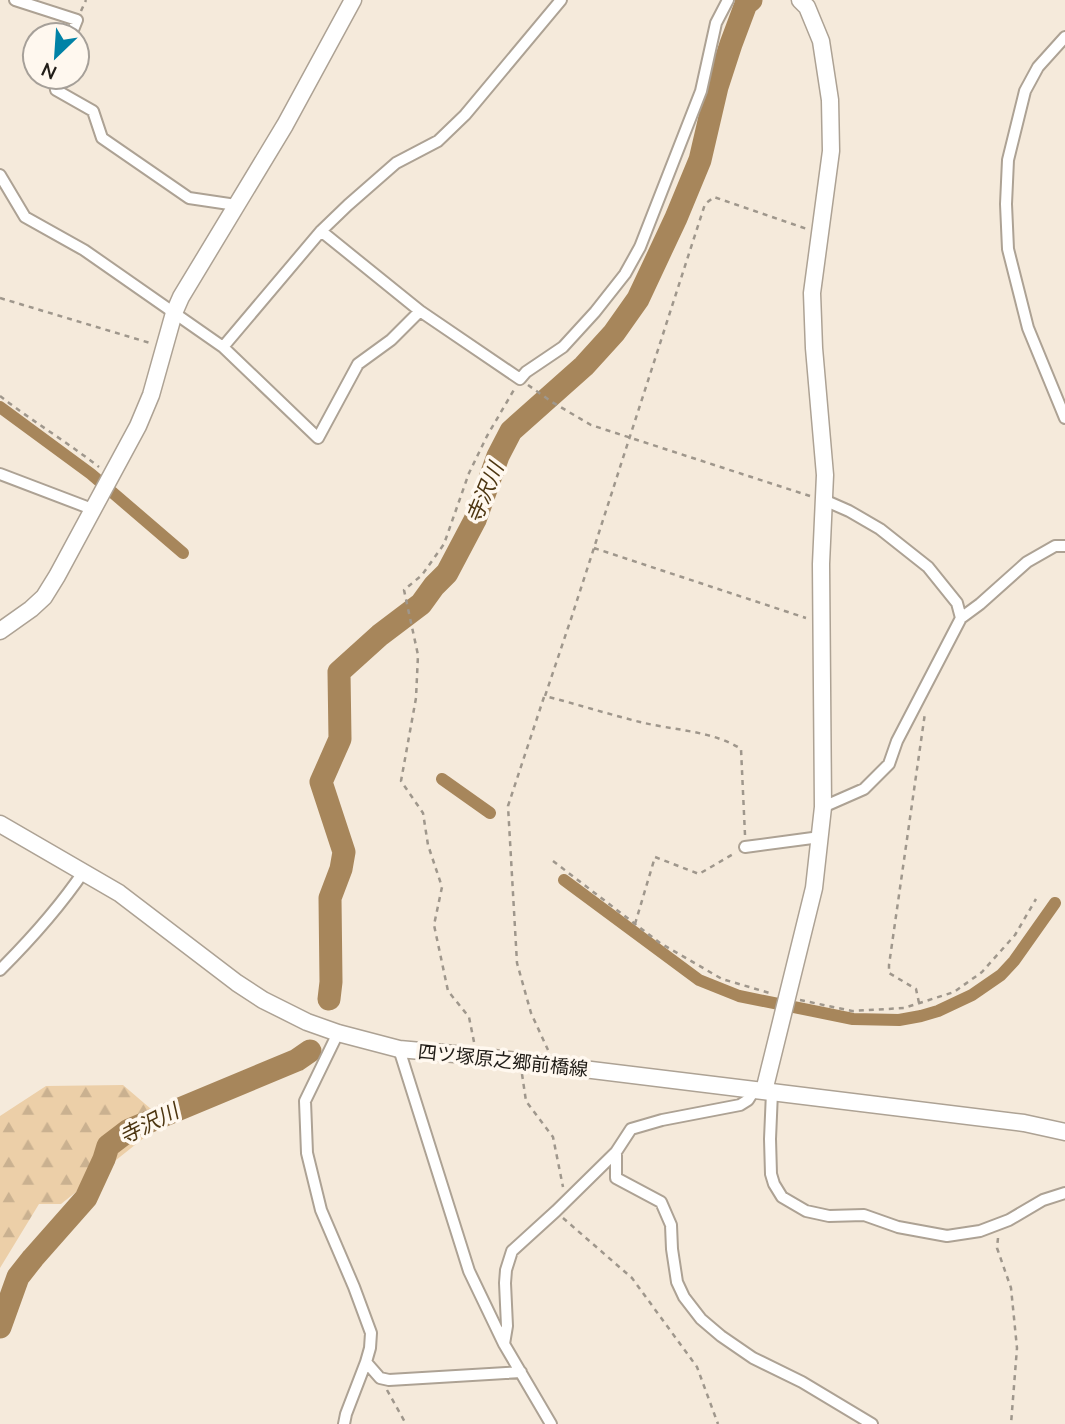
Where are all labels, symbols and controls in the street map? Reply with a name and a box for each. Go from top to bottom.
north arrow [21,21,91,91]
text: N [37,56,61,85]
water label: 寺沢川 [460,457,511,527]
street label: 四ツ塚原之郷前橋線 [416,1039,589,1083]
water label: 寺沢川 [115,1096,185,1151]

